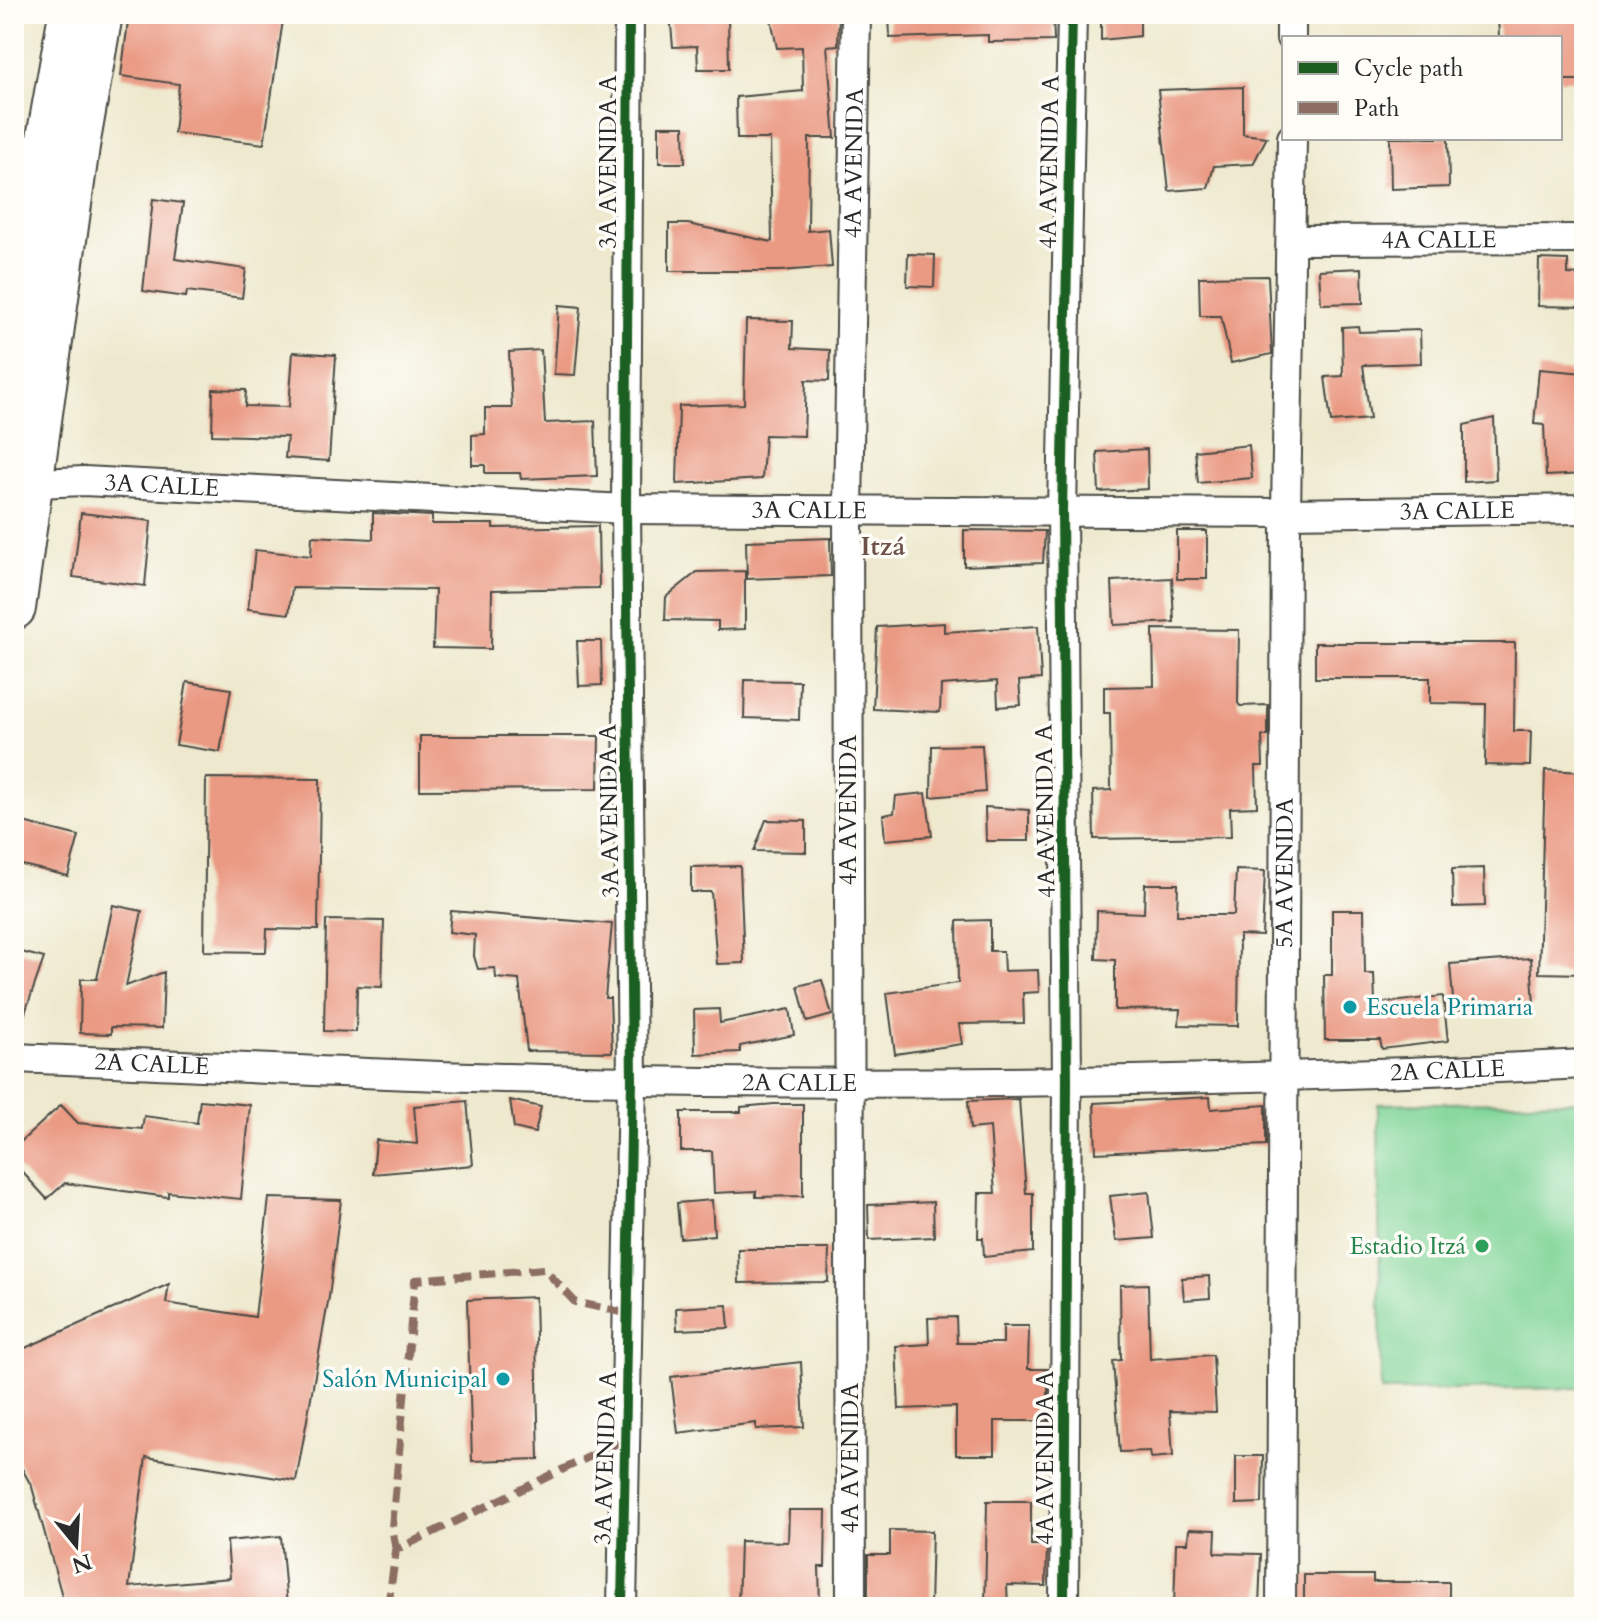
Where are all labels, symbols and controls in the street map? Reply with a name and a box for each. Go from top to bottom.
legend [1282,36,1562,140]
text: Cycle path [1354,52,1463,85]
street label: 3A AVENIDA A [592,74,625,249]
street label: 4A AVENIDA A [1031,74,1068,249]
street label: 4A AVENIDA [836,87,872,239]
text: Path [1354,92,1399,125]
street label: 4A CALLE [1381,223,1497,257]
street label: 3A CALLE [103,466,220,505]
street label: 3A CALLE [752,494,867,527]
street label: 3A CALLE [1399,494,1515,528]
district label: Itzá [861,529,905,564]
street label: 3A AVENIDA A [591,723,628,898]
street label: 4A AVENIDA A [1027,723,1064,898]
street label: 4A AVENIDA [832,734,865,885]
street label: 5A AVENIDA [1268,797,1302,948]
place label: Escuela Primaria [1366,991,1534,1024]
marker: Escuela Primaria [1341,998,1359,1016]
street label: 2A CALLE [94,1045,210,1083]
street label: 2A CALLE [1389,1052,1506,1090]
street label: 2A CALLE [742,1066,857,1100]
place label: Estadio Itzá [1349,1230,1467,1263]
marker: Estadio Itzá [1473,1237,1491,1255]
place label: Salón Municipal [322,1363,487,1396]
marker: Salón Municipal [494,1370,512,1388]
street label: 3A AVENIDA A [586,1370,625,1546]
street label: 4A AVENIDA A [1029,1370,1062,1545]
street label: 4A AVENIDA [834,1382,867,1533]
north arrow [36,1505,116,1585]
text: N [68,1546,96,1580]

